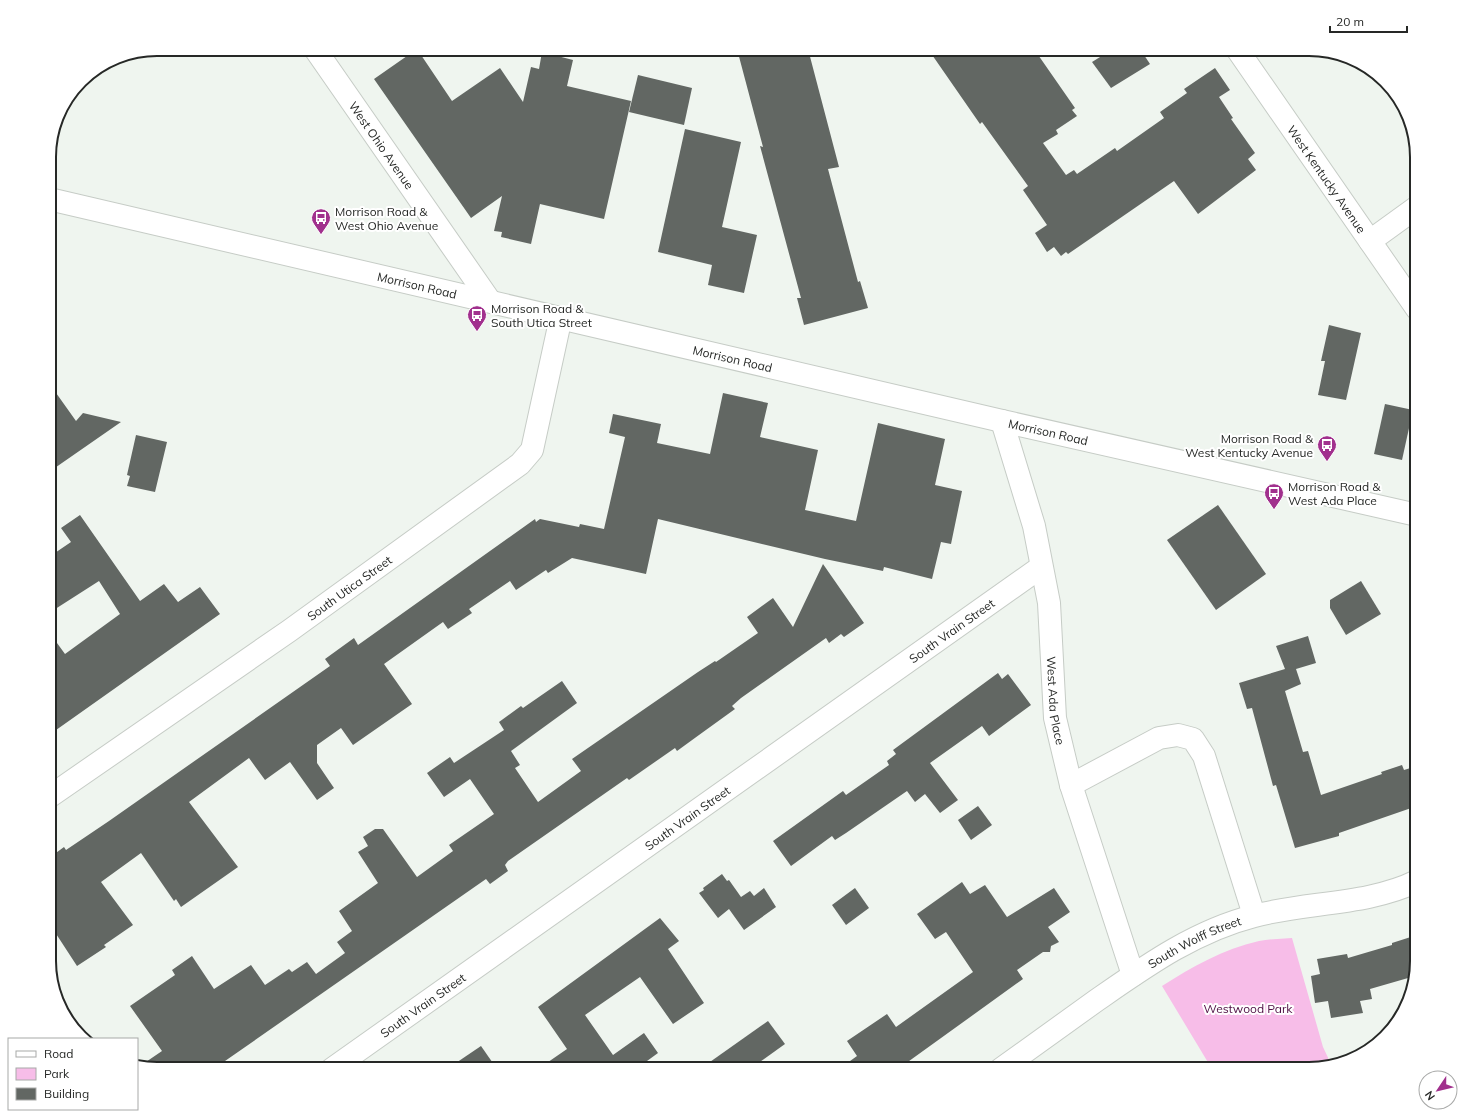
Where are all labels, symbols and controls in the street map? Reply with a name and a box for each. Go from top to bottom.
scale bar [1330,8,1407,34]
text: 20 m [1336,14,1364,29]
street label: West Ohio Avenue [346,98,417,192]
street label: West Kentucky Avenue [1284,122,1370,236]
place label: Morrison Road & West Ohio Avenue [335,204,438,233]
bus stop icon: Morrison Road & West Ohio Avenue [310,207,332,235]
street label: Morrison Road [376,268,458,301]
place label: Morrison Road & South Utica Street [491,301,592,330]
bus stop icon: Morrison Road & South Utica Street [466,304,488,332]
street label: Morrison Road [691,342,774,375]
street label: Morrison Road [1007,415,1090,448]
place label: Morrison Road & West Kentucky Avenue [1185,431,1314,460]
bus stop icon: Morrison Road & West Kentucky Avenue [1316,434,1338,462]
place label: Morrison Road & West Ada Place [1288,479,1381,508]
bus stop icon: Morrison Road & West Ada Place [1263,482,1285,510]
street label: South Utica Street [304,552,394,623]
street label: South Vrain Street [906,595,997,666]
street label: West Ada Place [1044,656,1069,746]
street label: South Vrain Street [641,782,733,853]
street label: South Wolff Street [1145,913,1243,971]
street label: South Vrain Street [377,970,468,1040]
park label: Westwood Park [1204,1001,1293,1016]
legend [8,1038,138,1110]
text: Road [44,1046,73,1061]
text: Park [44,1066,70,1081]
north arrow [1418,1070,1458,1110]
text: Building [44,1086,89,1101]
text: N [1422,1088,1438,1103]

